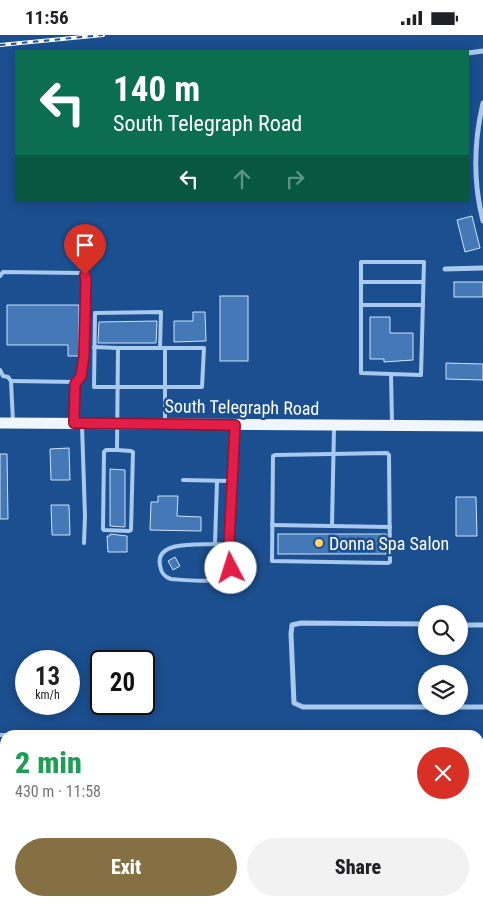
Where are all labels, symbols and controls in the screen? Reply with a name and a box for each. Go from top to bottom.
text: 11:56 [25,6,69,29]
text: 140 m [113,69,200,110]
icon: left [30,70,95,135]
text: South Telegraph Road [113,111,302,136]
icon: left [175,165,203,193]
icon: ahead [228,165,256,193]
icon: right [281,165,309,193]
pin [64,224,106,275]
icon: arrive [71,231,99,259]
street label: South Telegraph Road [164,395,320,419]
place label: Donna Spa Salon [329,533,449,554]
marker: Donna Spa Salon [313,537,325,549]
position arrow [204,541,256,593]
map controls [418,605,468,715]
button: search [418,605,468,655]
speed limit sign: 20 [90,650,155,715]
text: 13 [35,662,60,691]
button: layers [418,665,468,715]
text: km/h [35,688,60,702]
text: 2 min [15,745,82,780]
button: close [417,747,469,799]
text: 430 m · 11:58 [15,782,101,801]
button: Exit [15,838,237,896]
button: Share [247,838,469,896]

